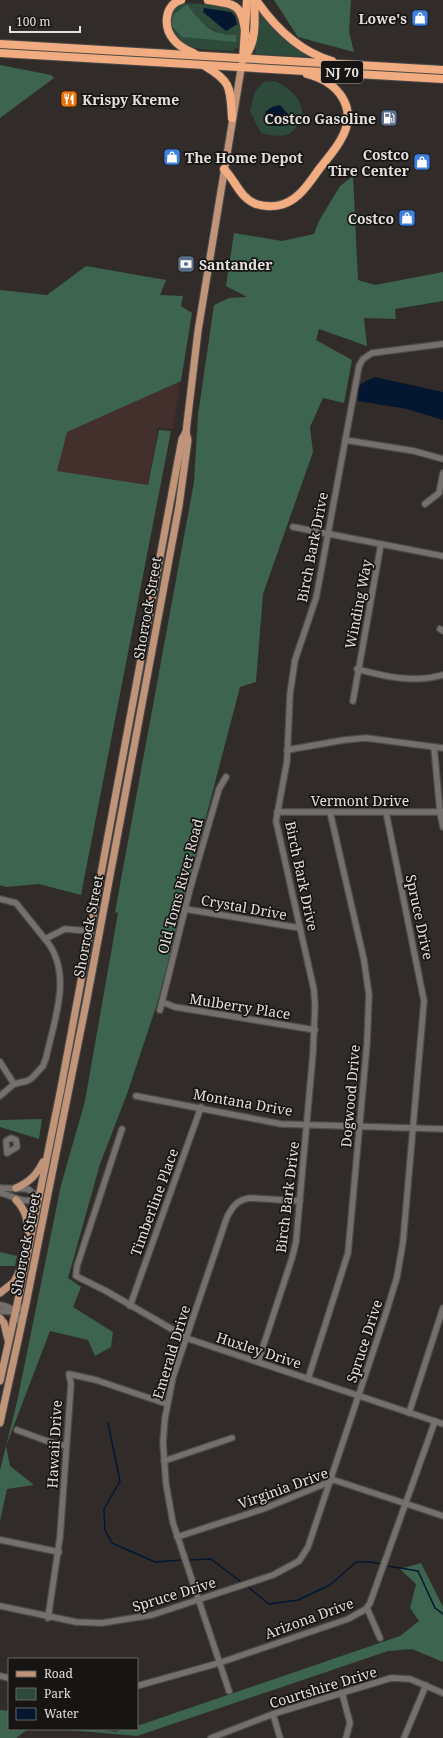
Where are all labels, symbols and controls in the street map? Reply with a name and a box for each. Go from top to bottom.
scale bar [10,8,80,34]
shop icon: Lowe's [410,8,430,28]
place label: Lowe's [358,9,407,28]
text: 100 m [16,13,51,30]
road number: NJ 70 [321,61,363,83]
restaurant icon: Krispy Kreme [59,89,79,109]
place label: Krispy Kreme [82,90,179,109]
fuel station icon: Costco Gasoline [379,108,399,128]
place label: Costco Gasoline [264,109,376,128]
place label: Costco Tire Center [328,145,410,180]
shop icon: The Home Depot [162,147,182,167]
place label: The Home Depot [185,148,303,167]
shop icon: Costco Tire Center [412,152,432,172]
shop icon: Costco [397,208,417,228]
place label: Costco [348,209,394,228]
bank icon: Santander [176,254,196,274]
place label: Santander [199,255,273,274]
street label: Birch Bark Drive [292,490,332,604]
street label: Shorrock Street [129,555,165,661]
street label: Winding Way [340,558,376,650]
street label: Vermont Drive [311,791,409,810]
street label: Old Toms River Road [153,816,207,956]
street label: Birch Bark Drive [281,819,323,933]
street label: Shorrock Street [69,873,107,979]
street label: Spruce Drive [402,873,438,961]
street label: Crystal Drive [199,890,289,924]
street label: Mulberry Place [188,989,292,1023]
street label: Dogwood Drive [336,1044,364,1148]
street label: Montana Drive [192,1084,294,1120]
street label: Birch Bark Drive [271,1140,303,1254]
street label: Timberline Place [126,1146,182,1258]
street label: Shorrock Street [6,1191,44,1297]
street label: Spruce Drive [342,1297,386,1385]
street label: Emerald Drive [148,1303,194,1401]
street label: Huxley Drive [214,1327,304,1373]
street label: Hawaii Drive [42,1399,66,1489]
street label: Virginia Drive [235,1463,331,1513]
street label: Spruce Drive [130,1572,218,1616]
street label: Arizona Drive [262,1593,356,1643]
legend [8,1658,138,1730]
street label: Courtshire Drive [267,1662,379,1712]
text: Road [44,1665,74,1682]
text: Park [44,1685,72,1702]
text: Water [44,1705,79,1722]

